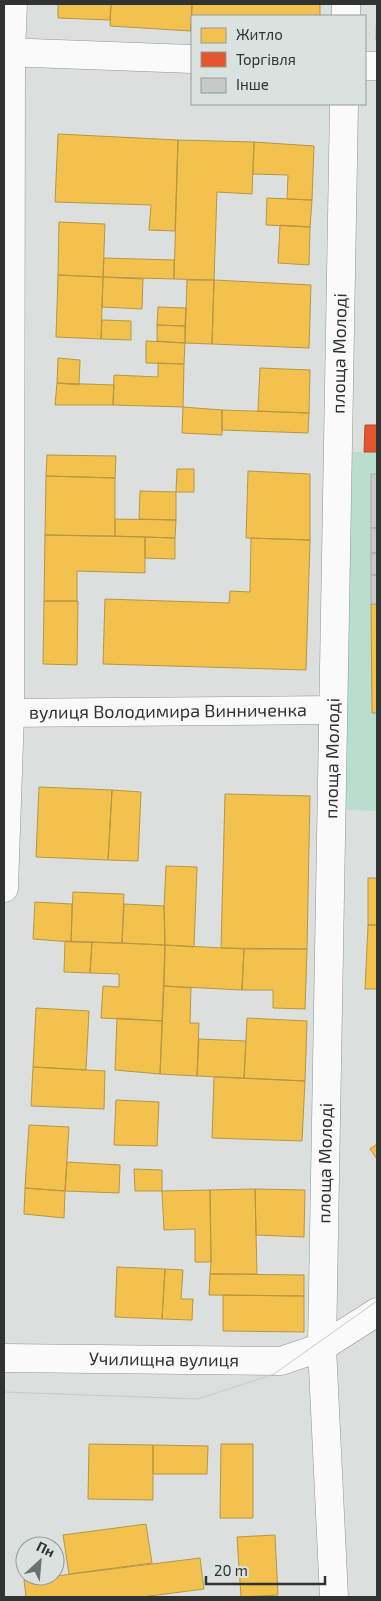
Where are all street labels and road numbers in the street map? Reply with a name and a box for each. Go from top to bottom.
street label: площа Молоді [327,293,351,414]
street label: вулиця Володимира Винниченка [29,698,307,723]
street label: площа Молоді [319,698,343,819]
street label: площа Молоді [312,1103,336,1224]
street label: Училищна вулиця [89,1347,239,1371]

